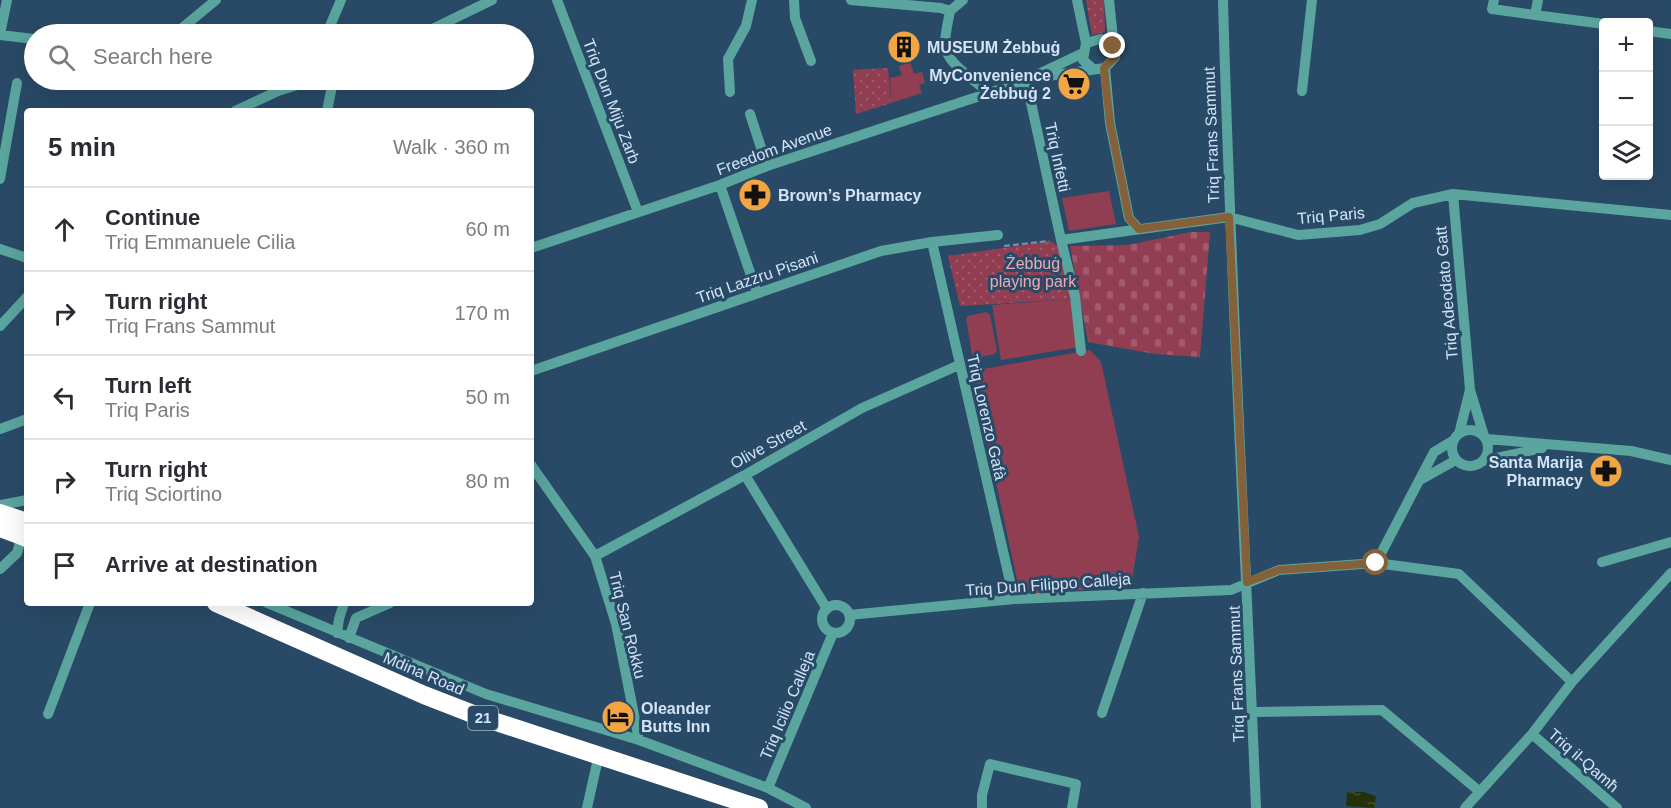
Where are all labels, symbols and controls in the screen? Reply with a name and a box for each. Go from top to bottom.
map controls [1599,18,1653,180]
button: + [1599,18,1653,72]
search box [24,24,534,90]
building icon: MUSEUM Żebbuġ [886,29,922,65]
route end [1099,32,1125,58]
street label: Triq Dun Miju Zarb [580,37,643,166]
place label: MUSEUM Żebbuġ [927,39,1060,56]
icon: search [45,41,78,74]
text: Search here [93,44,213,69]
supermarket icon: MyConvenience Żebbuġ 2 [1056,66,1092,102]
street label: Triq Frans Sammut [1201,66,1222,203]
place label: MyConvenience Żebbuġ 2 [929,67,1051,102]
button: − [1599,72,1653,126]
street label: Freedom Avenue [714,121,834,178]
street label: Triq Infetti [1042,121,1073,193]
button: layers [1599,126,1653,180]
text: 5 min [48,132,116,162]
text: Walk · 360 m [393,136,510,158]
pharmacy icon: Brown’s Pharmacy [737,177,773,213]
place label: Brown’s Pharmacy [778,187,922,204]
street label: Triq Paris [1297,204,1366,227]
text: Continue [105,205,200,230]
icon: ahead [48,213,81,246]
text: 60 m [466,218,510,240]
street label: Triq Adeodato Gatt [1432,225,1461,360]
text: Triq Emmanuele Cilia [105,231,295,253]
street label: Triq Lazzru Pisani [694,249,820,306]
park label: Żebbuġ playing park [990,254,1077,290]
text: Turn right [105,289,207,314]
icon: right [48,297,81,330]
text: 170 m [454,302,510,324]
text: Triq Frans Sammut [105,315,275,337]
street label: Triq Lorenzo Gafà [964,353,1009,482]
text: Turn left [105,373,191,398]
icon: left [48,381,81,414]
text: 50 m [466,386,510,408]
text: Triq Paris [105,399,190,421]
street label: Olive Street [728,416,809,472]
pharmacy icon: Santa Marija Pharmacy [1588,453,1624,489]
place label: Santa Marija Pharmacy [1489,454,1583,489]
text: Turn right [105,457,207,482]
icon: right [48,465,81,498]
text: 80 m [466,470,510,492]
text: Triq Sciortino [105,483,222,505]
icon: arrive [48,549,81,582]
route start [1362,549,1388,575]
text: Arrive at destination [105,552,318,577]
street label: Triq San Rokku [606,570,649,680]
street label: Triq Dun Filippo Calleja [965,570,1131,599]
street label: Triq Frans Sammut [1226,605,1247,742]
street label: Triq Icilio Calleja [757,648,818,762]
street label: Mdina Road [381,649,467,698]
hotel icon: Oleander Butts Inn [600,699,636,735]
place label: Oleander Butts Inn [641,700,710,735]
road number: 21 [468,706,498,730]
street label: Triq il-Qamħ [1545,725,1622,795]

